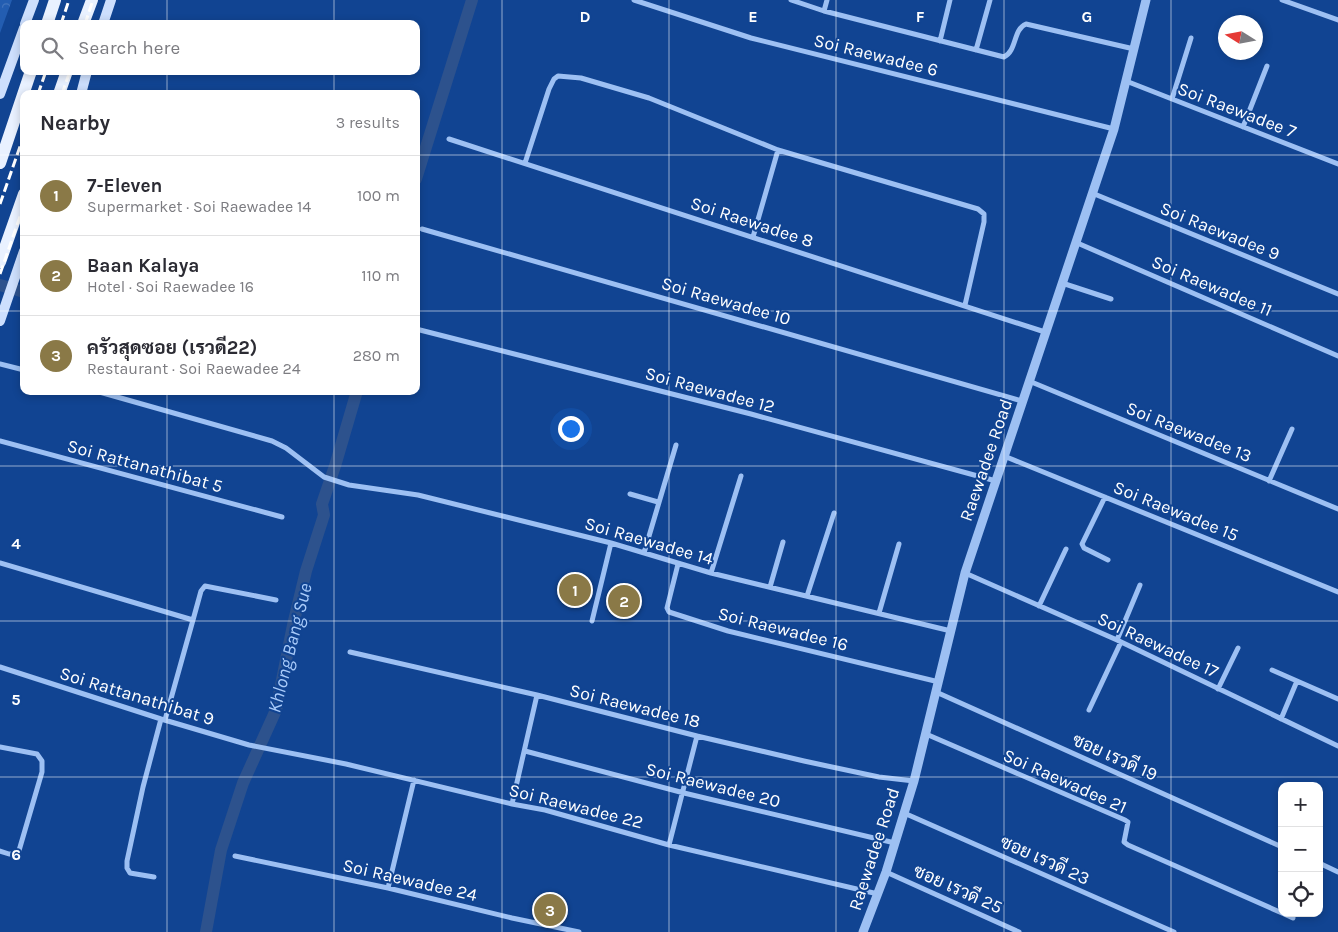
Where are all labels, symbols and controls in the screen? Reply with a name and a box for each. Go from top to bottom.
text: D [580,7,591,26]
text: E [748,7,758,26]
text: F [916,7,925,26]
text: G [1082,7,1092,26]
north arrow [1218,15,1263,60]
search box [20,20,420,75]
street label: Soi Raewadee 6 [812,29,940,81]
icon: search [38,34,66,62]
text: Search here [78,37,180,59]
street label: Soi Raewadee 7 [1175,77,1300,143]
text: Nearby [40,111,110,135]
text: 3 results [336,113,400,132]
text: 7-Eleven [87,175,162,197]
text: 1 [53,186,59,205]
text: 100 m [357,186,400,205]
street label: Soi Raewadee 8 [688,192,816,252]
text: Supermarket · Soi Raewadee 14 [87,197,311,216]
street label: Soi Raewadee 9 [1157,197,1283,265]
street label: Soi Raewadee 11 [1148,251,1276,321]
text: Baan Kalaya [87,255,199,277]
text: 2 [51,266,61,285]
text: 110 m [361,266,400,285]
street label: Soi Raewadee 10 [659,272,793,330]
text: Hotel · Soi Raewadee 16 [87,277,254,296]
text: ครัวสุดซอย (เรวดี22) [87,337,257,359]
text: 3 [51,346,61,365]
text: 280 m [353,346,400,365]
text: Restaurant · Soi Raewadee 24 [87,359,301,378]
street label: Soi Raewadee 12 [643,362,777,418]
street label: Raewadee Road [955,396,1017,524]
street label: Soi Raewadee 13 [1123,397,1255,467]
your location [558,416,584,442]
street label: Soi Rattanathibat 5 [65,435,225,497]
street label: Soi Raewadee 15 [1110,476,1242,546]
street label: Soi Raewadee 14 [582,512,716,570]
text: 4 [11,534,21,553]
pin: 1 [559,571,591,609]
water label: Khlong Bang Sue [263,581,317,715]
pin: 2 [608,582,640,620]
street label: Soi Raewadee 16 [716,602,850,656]
street label: Soi Raewadee 17 [1094,607,1223,683]
street label: Soi Rattanathibat 9 [57,662,217,730]
street label: Soi Raewadee 18 [567,679,703,733]
text: 5 [11,690,21,709]
street label: ซอย เรวดี 19 [1069,727,1162,786]
street label: Soi Raewadee 21 [1000,744,1130,818]
street label: Soi Raewadee 20 [643,758,783,812]
street label: Soi Raewadee 22 [506,779,646,833]
map controls [1278,782,1323,917]
button: + [1278,782,1323,827]
street label: Raewadee Road [844,785,904,913]
button: − [1278,827,1323,872]
street label: ซอย เรวดี 23 [997,829,1094,890]
text: 6 [11,845,21,864]
street label: Soi Raewadee 24 [341,854,479,906]
street label: ซอย เรวดี 25 [910,858,1007,918]
button: locate [1278,872,1323,917]
pin: 3 [534,891,566,929]

